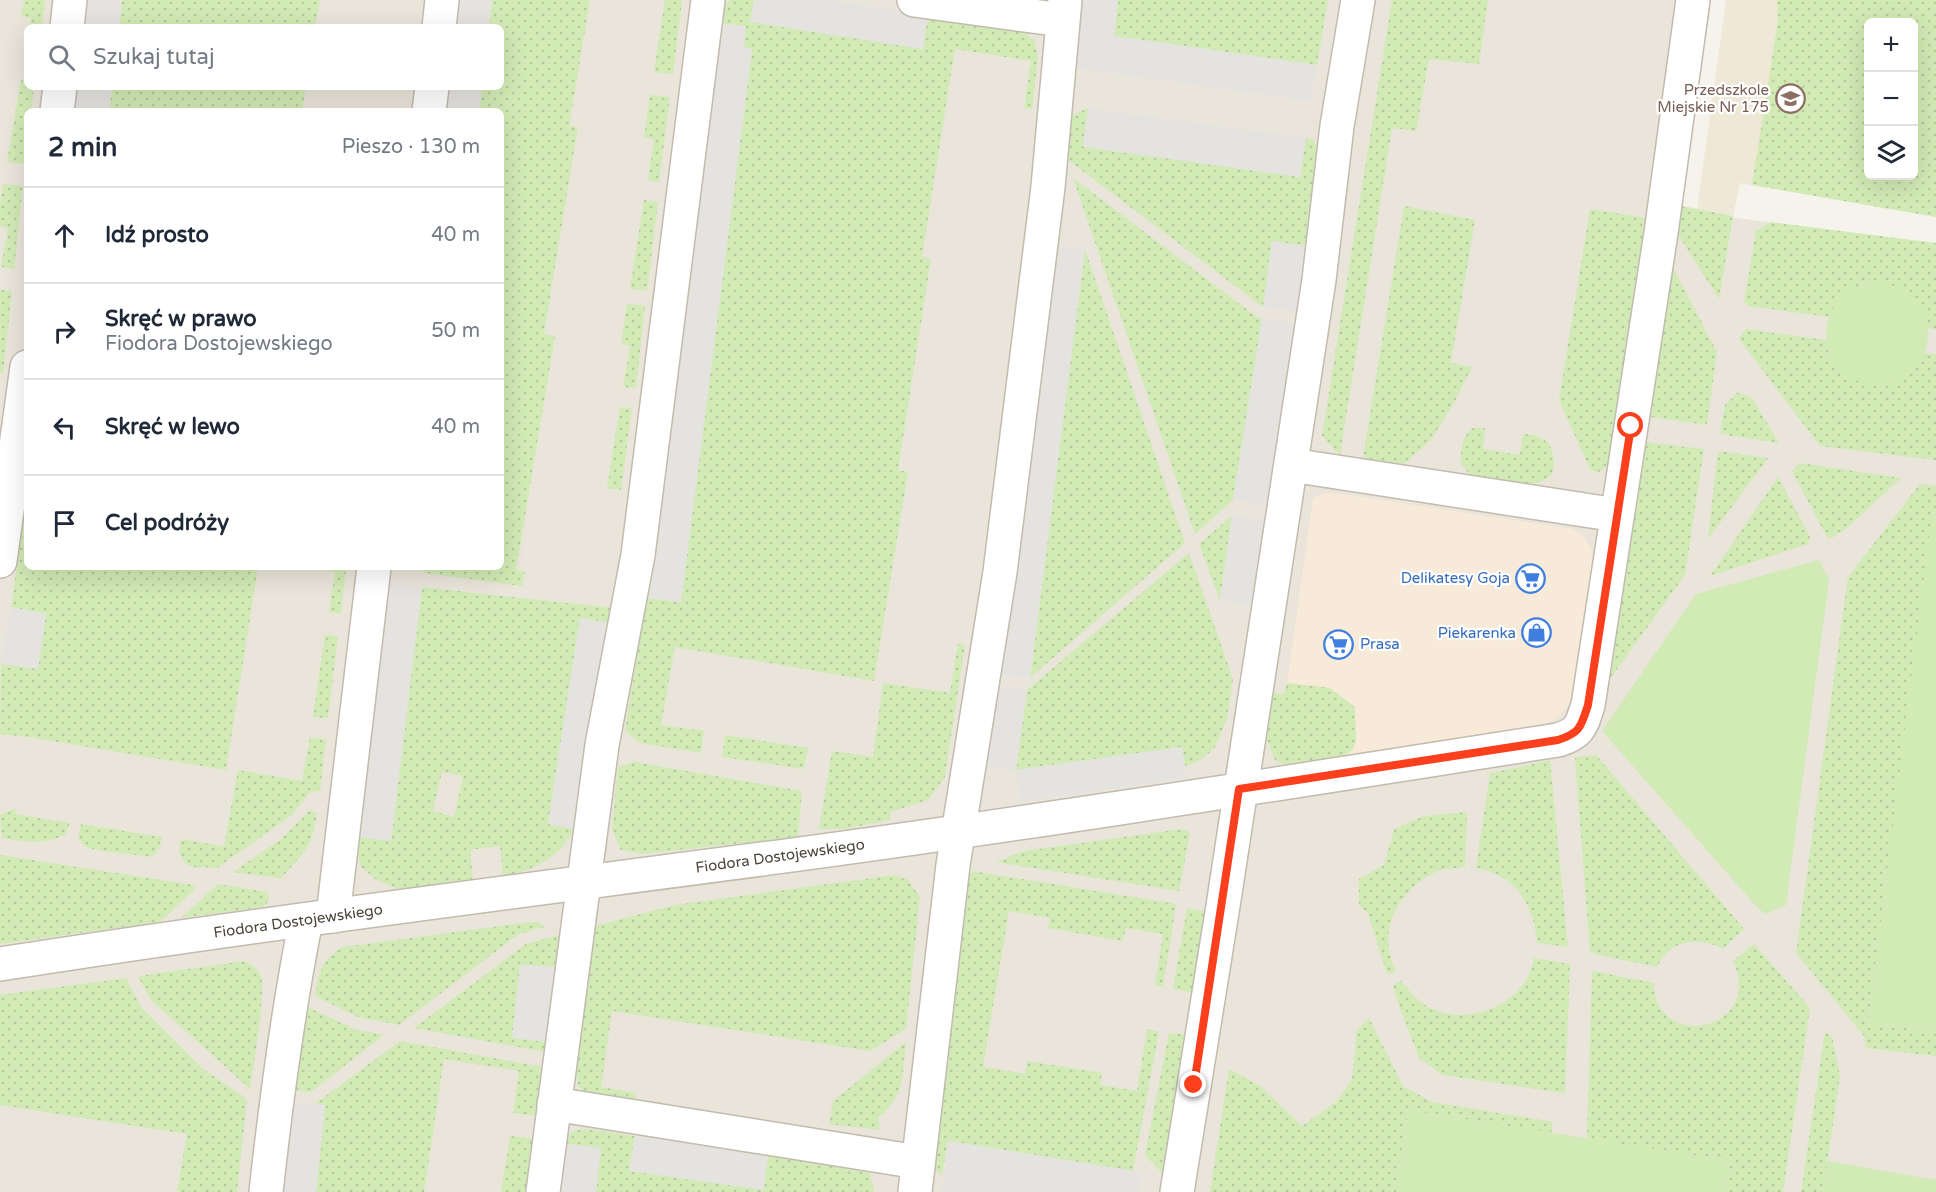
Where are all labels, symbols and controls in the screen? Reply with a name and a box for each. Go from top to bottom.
map controls [1864,18,1918,180]
button: + [1864,18,1918,72]
search box [24,24,504,90]
icon: search [45,41,78,74]
text: Szukaj tutaj [93,44,215,70]
button: − [1864,72,1918,126]
place label: Przedszkole Miejskie Nr 175 [1657,81,1769,116]
school or university icon: Przedszkole Miejskie Nr 175 [1774,83,1806,115]
button: layers [1864,126,1918,180]
text: 2 min [48,132,117,163]
text: Pieszo · 130 m [342,135,480,159]
icon: ahead [48,219,81,252]
text: Idź prosto [105,222,209,248]
text: 40 m [431,223,480,247]
text: Skręć w prawo [105,306,257,332]
icon: right [48,315,81,348]
text: 50 m [431,319,480,343]
text: Fiodora Dostojewskiego [105,332,333,356]
icon: left [48,411,81,444]
route start [1617,412,1643,438]
text: Skręć w lewo [105,414,240,440]
text: 40 m [431,415,480,439]
icon: arrive [48,507,81,540]
text: Cel podróży [105,510,229,536]
supermarket icon: Delikatesy Goja [1515,562,1547,594]
place label: Delikatesy Goja [1401,569,1510,587]
shop icon: Piekarenka [1521,617,1553,649]
place label: Piekarenka [1438,624,1516,642]
supermarket icon: Prasa [1323,628,1355,660]
place label: Prasa [1360,635,1400,653]
street label: Fiodora Dostojewskiego [694,835,866,877]
street label: Fiodora Dostojewskiego [212,900,384,942]
route end [1180,1071,1206,1097]

